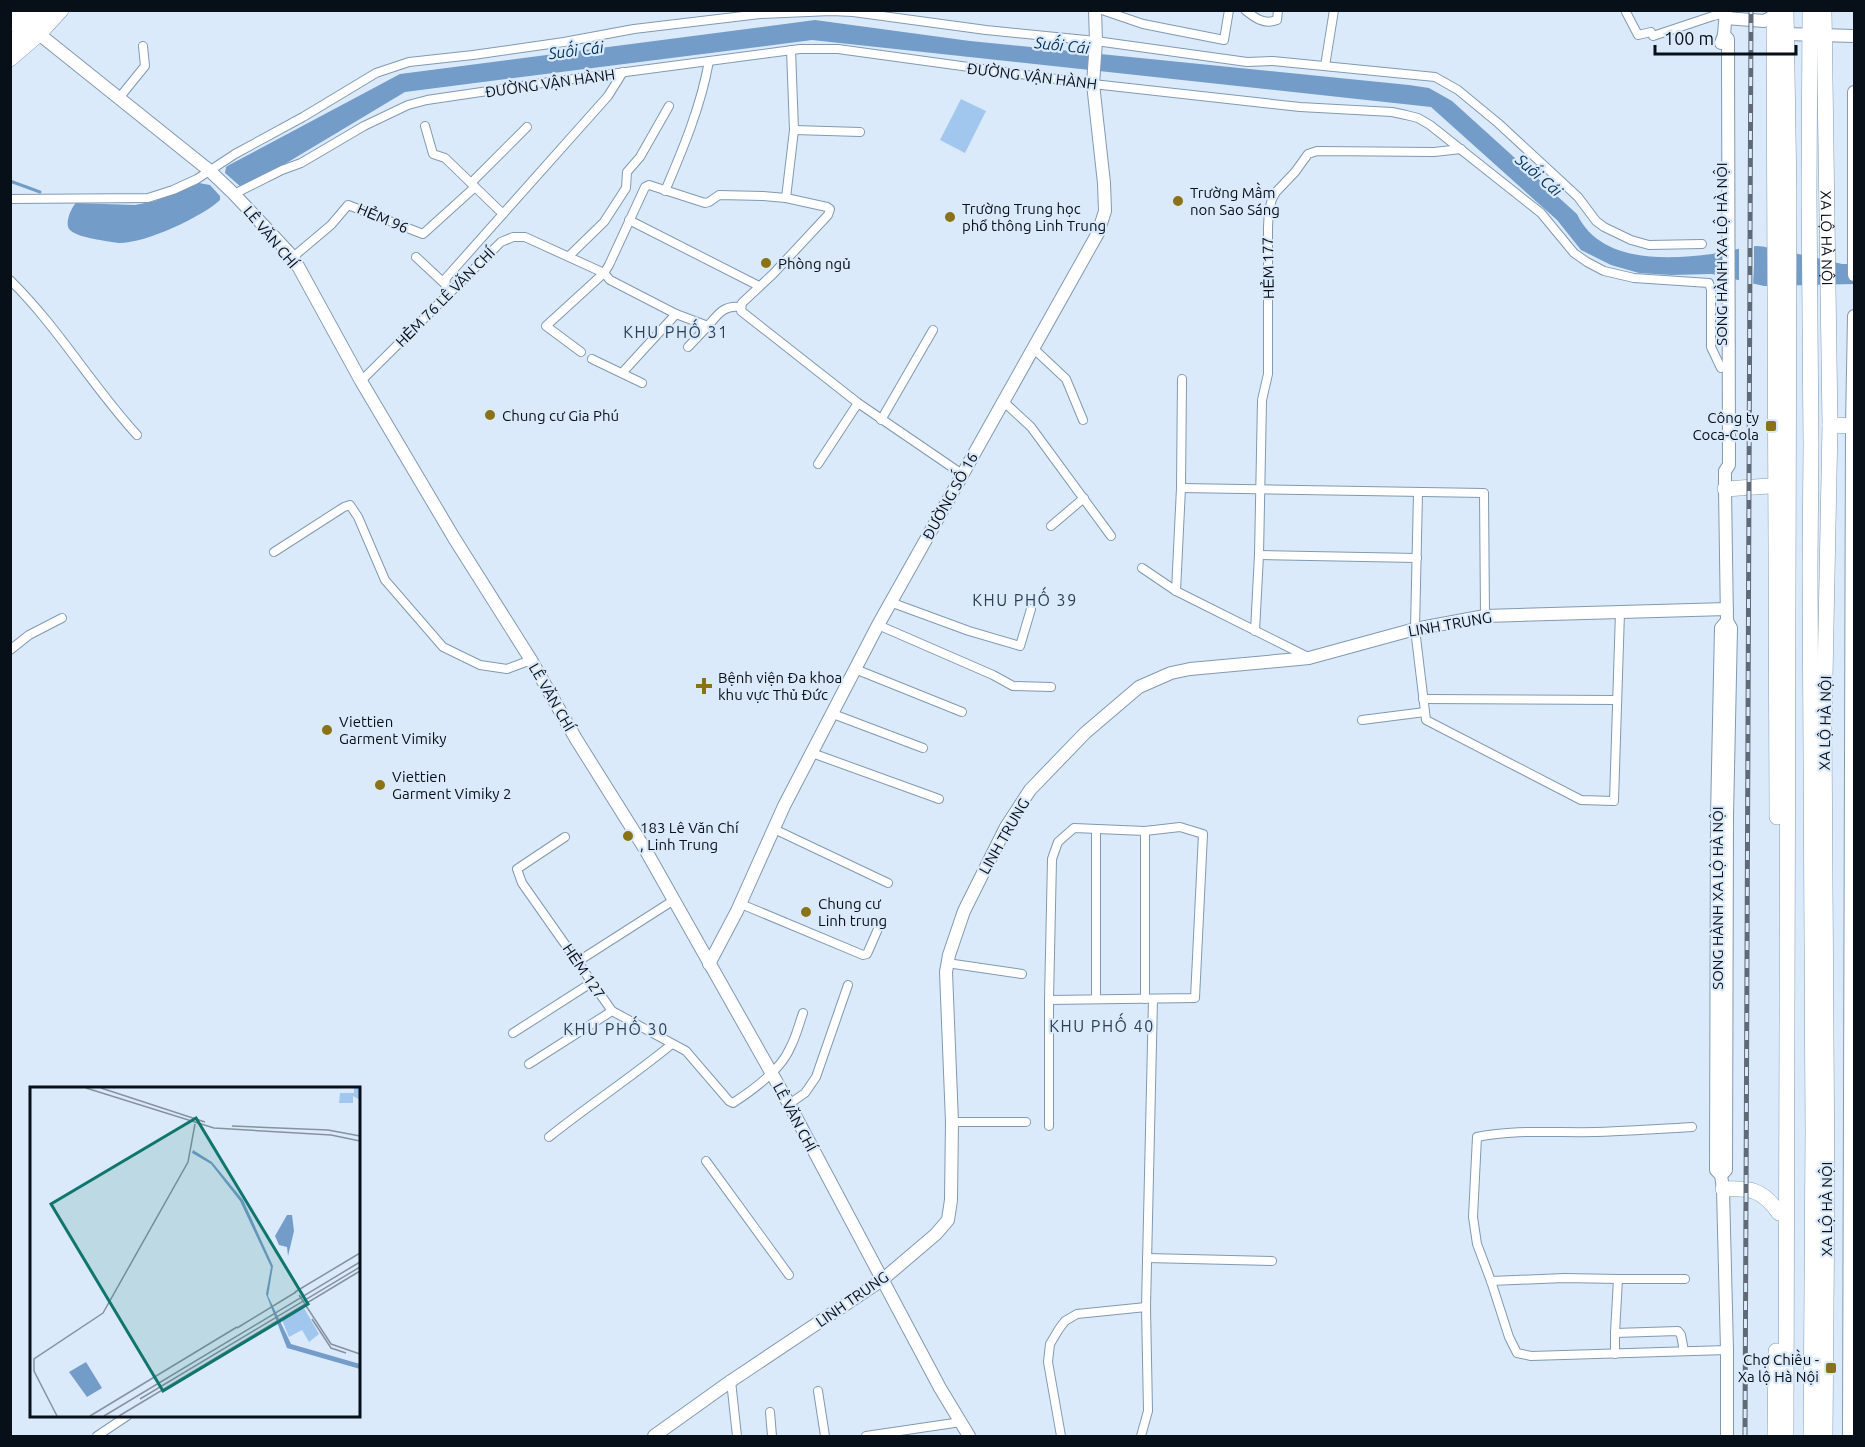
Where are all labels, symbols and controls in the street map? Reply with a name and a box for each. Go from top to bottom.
scale bar [1655,18,1796,56]
text: 100 m [1664,28,1714,48]
water label: Suối Cái [1033,30,1092,57]
water label: Suối Cái [546,35,606,62]
street label: ĐƯỜNG VẬN HÀNH [966,59,1098,92]
street label: ĐƯỜNG VẬN HÀNH [484,65,616,101]
water label: Suối Cái [1511,147,1568,201]
street label: SONG HÀNH XA LỘ HÀ NỘI [1712,162,1730,346]
place label: Trường Mầm non Sao Sáng [1190,182,1280,218]
street label: XA LỘ HÀ NỘI [1818,190,1837,286]
marker: Trường Mầm non Sao Sáng [1171,194,1185,208]
street label: HẺM 96 [355,200,411,236]
place label: Trường Trung học phổ thông Linh Trung [962,200,1106,234]
street label: LÊ VĂN CHÍ [240,203,302,272]
marker: Trường Trung học phổ thông Linh Trung [943,210,957,224]
street label: HẺM 177 [1259,237,1277,299]
street label: HẺM 76 LÊ VĂN CHÍ [392,244,498,350]
place label: Phòng ngủ [778,255,850,272]
marker: Phòng ngủ [759,256,773,270]
district label: KHU PHỐ 31 [623,318,729,341]
place label: Chung cư Gia Phú [502,407,619,424]
marker: Chung cư Gia Phú [483,408,497,422]
place label: Công ty Coca-Cola [1692,409,1759,443]
marker: Công ty Coca-Cola [1764,419,1778,433]
street label: ĐƯỜNG SỐ 16 [916,448,981,542]
district label: KHU PHỐ 39 [972,586,1078,609]
street label: LINH TRUNG [1407,608,1493,640]
street label: LÊ VĂN CHÍ [526,660,578,734]
place label: Bệnh viện Đa khoa khu vực Thủ Đức [718,669,842,703]
street label: XA LỘ HÀ NỘI [1815,675,1834,771]
marker: Bệnh viện Đa khoa khu vực Thủ Đức [695,677,713,695]
place label: Viettien Garment Vimiky [339,713,447,747]
marker: Viettien Garment Vimiky [320,723,334,737]
place label: Viettien Garment Vimiky 2 [392,768,511,802]
marker: Viettien Garment Vimiky 2 [373,778,387,792]
street label: LINH TRUNG [975,795,1033,877]
street label: SONG HÀNH XA LỘ HÀ NỘI [1708,806,1726,990]
place label: 183 Lê Văn Chí , Linh Trung [640,819,739,853]
marker: 183 Lê Văn Chí , Linh Trung [621,829,635,843]
place label: Chung cư Linh trung [818,895,887,929]
marker: Chung cư Linh trung [799,905,813,919]
street label: HẺM 127 [560,940,608,1002]
district label: KHU PHỐ 40 [1049,1012,1155,1035]
district label: KHU PHỐ 30 [563,1015,669,1038]
street label: LÊ VĂN CHÍ [770,1080,820,1155]
inset map [30,1087,360,1417]
street label: XA LỘ HÀ NỘI [1817,1162,1835,1256]
street label: LINH TRUNG [812,1268,892,1330]
place label: Chợ Chiều - Xa lộ Hà Nội [1738,1349,1819,1385]
marker: Chợ Chiều - Xa lộ Hà Nội [1824,1361,1838,1375]

